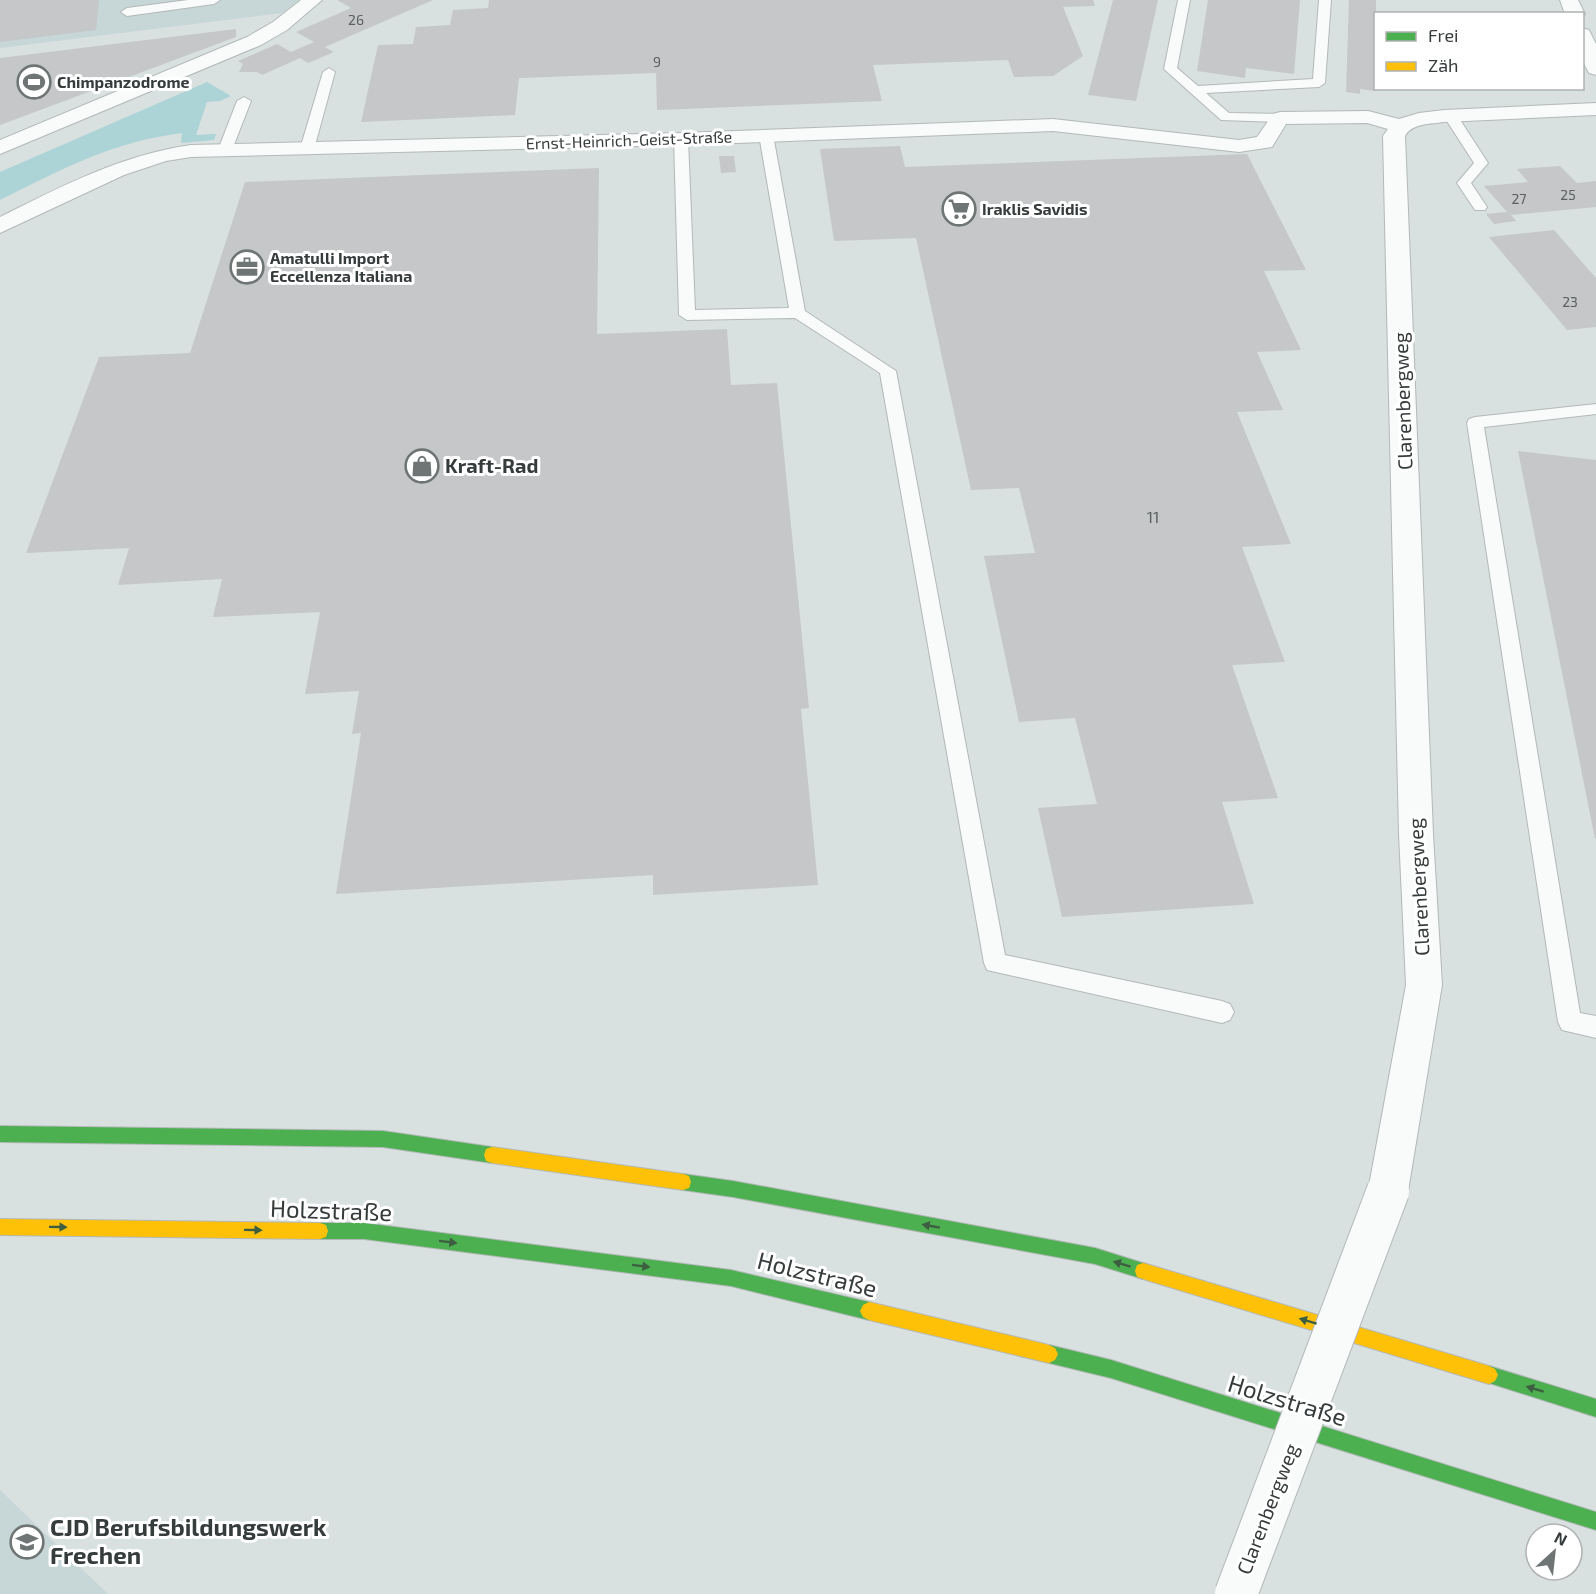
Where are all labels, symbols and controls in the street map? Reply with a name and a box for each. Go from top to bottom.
house number: 26 [348,11,364,28]
legend [1374,12,1584,90]
text: Frei [1428,24,1459,46]
house number: 9 [653,53,661,70]
text: Zäh [1428,54,1459,76]
sports icon: Chimpanzodrome [16,64,52,100]
place label: Chimpanzodrome [57,72,190,91]
street label: Ernst-Heinrich-Geist-Straße [525,126,733,153]
house number: 25 [1560,186,1576,203]
house number: 27 [1511,190,1527,207]
supermarket icon: Iraklis Savidis [941,191,977,227]
place label: Iraklis Savidis [982,199,1088,218]
place label: Amatulli Import Eccellenza Italiana [270,248,412,285]
office icon: Amatulli Import Eccellenza Italiana [229,249,265,285]
house number: 23 [1562,293,1578,310]
street label: Clarenbergweg [1388,332,1416,470]
shop icon: Kraft-Rad [404,448,440,484]
place label: Kraft-Rad [445,453,538,477]
house number: 11 [1147,507,1159,526]
street label: Clarenbergweg [1402,818,1434,957]
street label: Holzstraße [269,1193,393,1226]
one-way arrow [921,1221,940,1230]
one-way arrow [49,1222,68,1232]
one-way arrow [244,1225,263,1235]
one-way arrow [438,1237,457,1247]
street label: Holzstraße [755,1245,880,1302]
one-way arrow [1113,1259,1131,1268]
one-way arrow [632,1262,651,1271]
one-way arrow [1299,1316,1317,1325]
street label: Holzstraße [1225,1368,1350,1431]
one-way arrow [1526,1384,1544,1393]
street label: Clarenbergweg [1231,1440,1303,1577]
place label: CJD Berufsbildungswerk Frechen [50,1512,327,1569]
north arrow [1524,1522,1584,1582]
school or university icon: CJD Berufsbildungswerk Frechen [9,1524,45,1560]
text: N [1552,1527,1571,1549]

